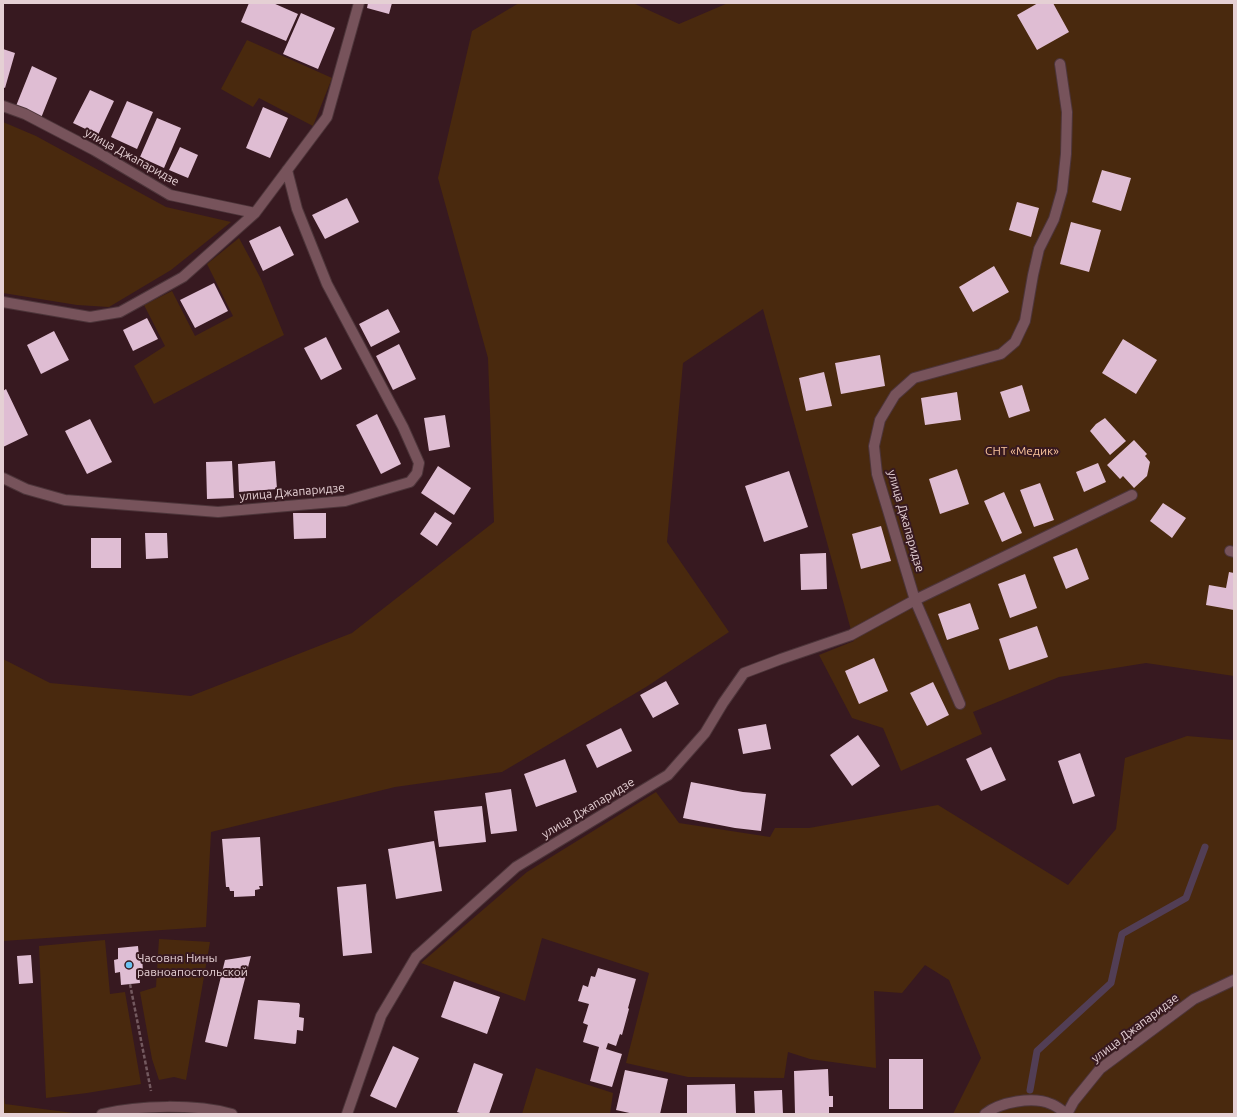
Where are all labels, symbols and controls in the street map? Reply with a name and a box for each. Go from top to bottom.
street label: улица Джапаридзе [82,125,182,189]
park label: СНТ «Медик» [985,444,1059,458]
street label: улица Джапаридзе [884,468,928,574]
street label: улица Джапаридзе [239,480,345,504]
street label: улица Джапаридзе [539,775,637,841]
place label: Часовня Нины равноапостольской [137,951,248,979]
marker: Часовня Нины равноапостольской [124,960,134,970]
street label: улица Джапаридзе [1088,990,1182,1066]

